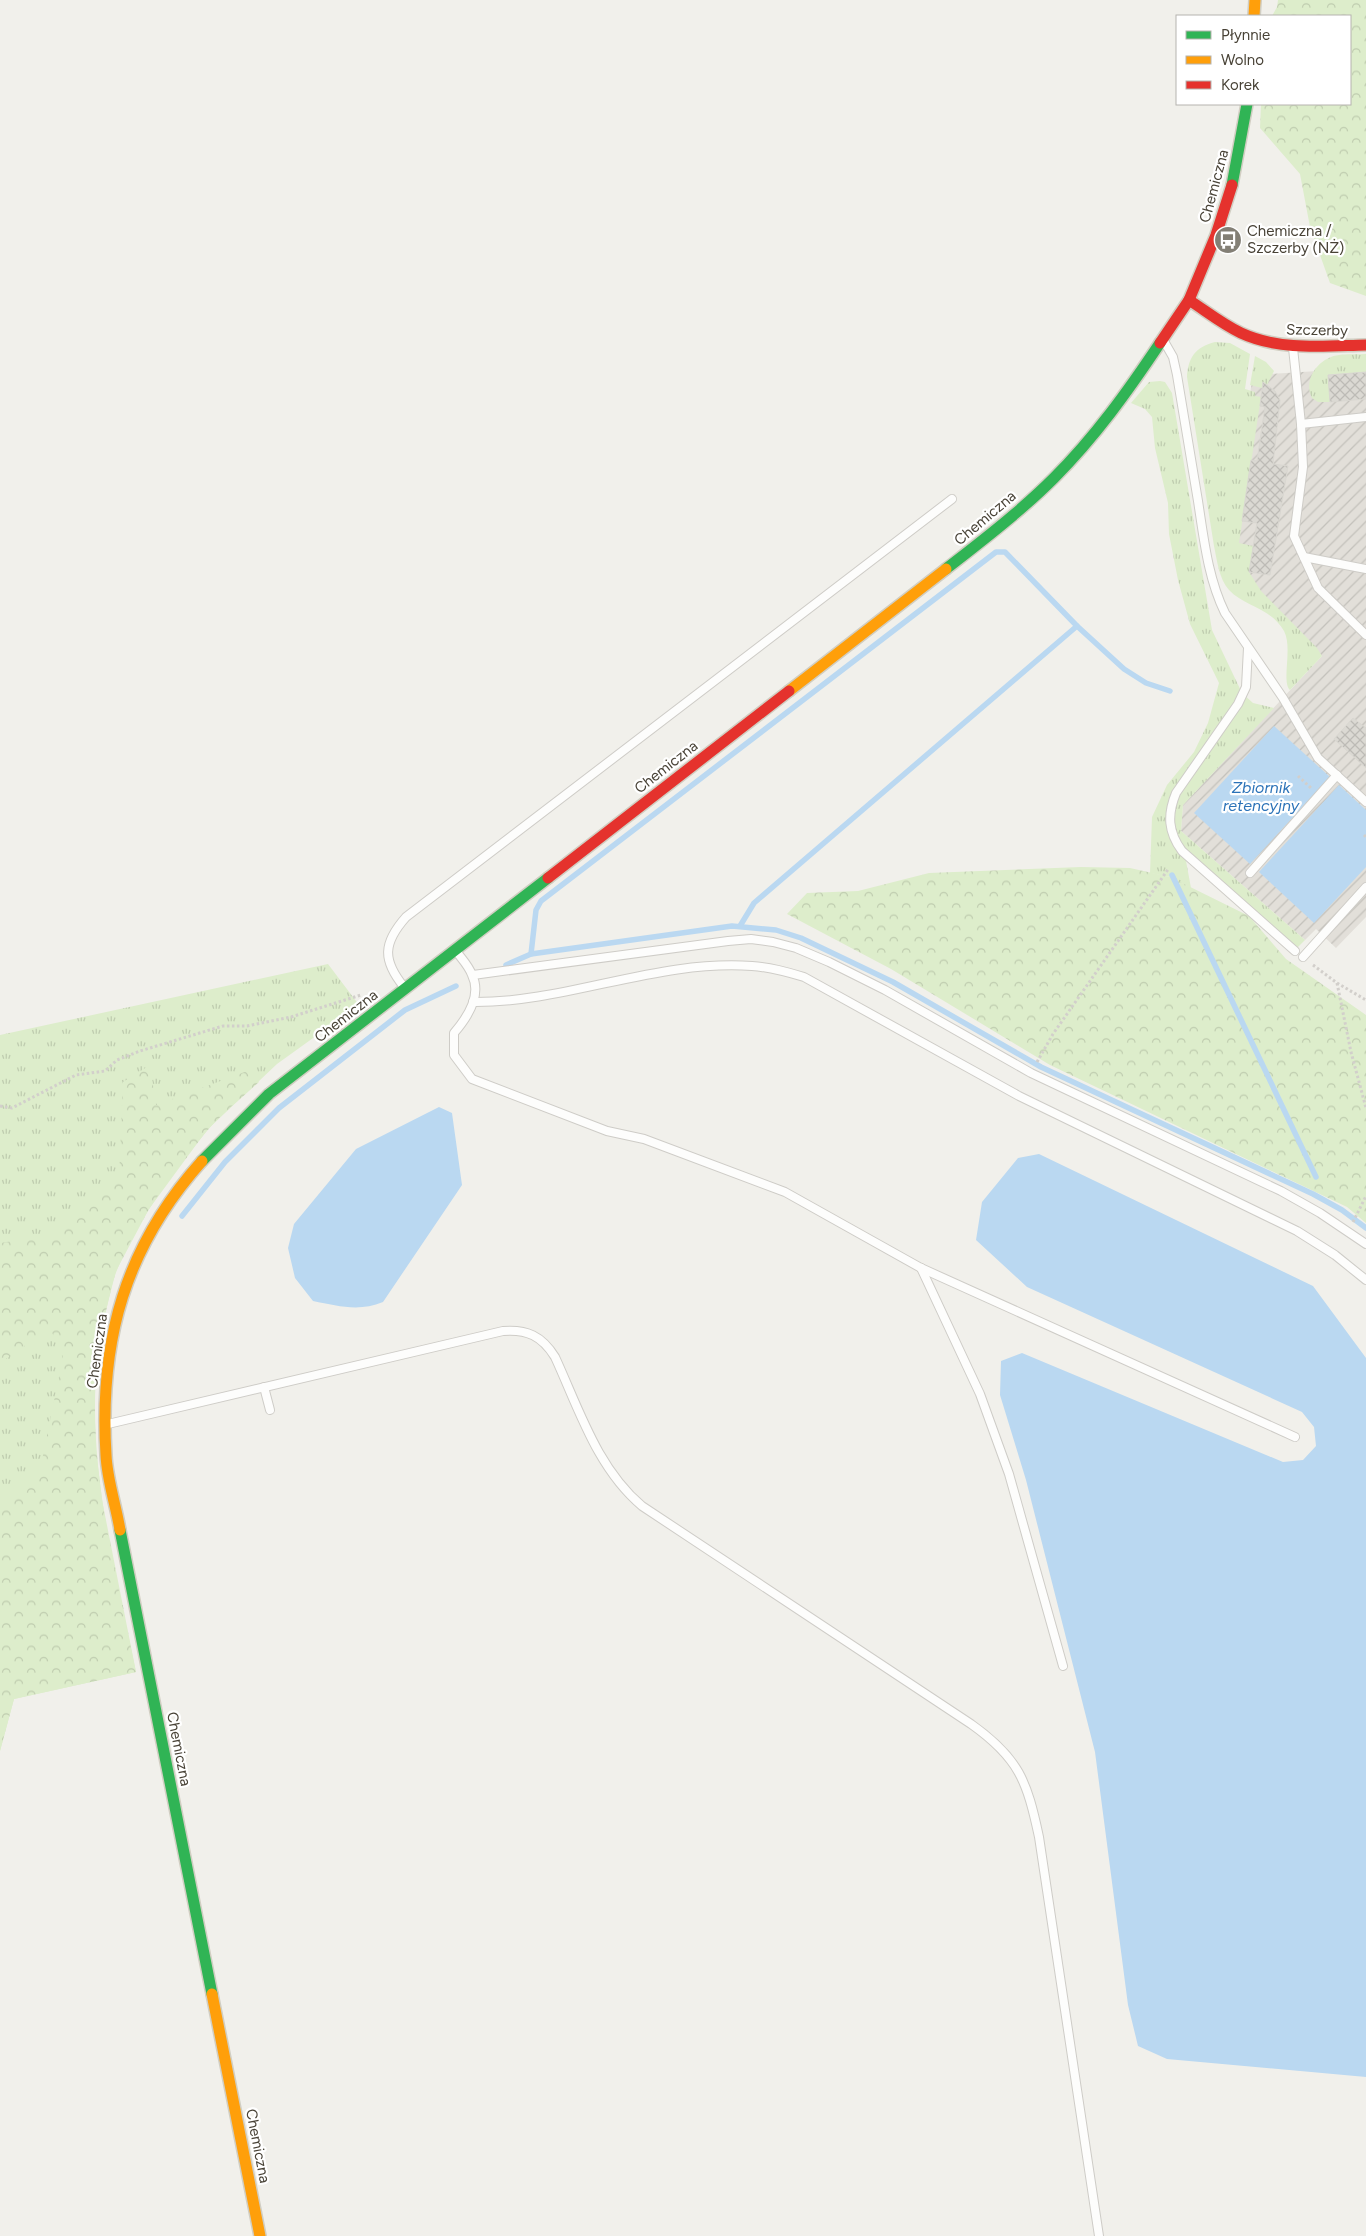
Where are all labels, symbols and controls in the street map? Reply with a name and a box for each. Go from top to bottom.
legend [1176,15,1351,105]
text: Płynnie [1221,26,1270,44]
text: Wolno [1221,51,1264,69]
text: Korek [1221,76,1260,94]
street label: Chemiczna [1196,147,1232,225]
place label: Chemiczna / Szczerby (NŻ) [1247,222,1344,257]
bus stop icon: Chemiczna / Szczerby (NŻ) [1213,225,1243,255]
street label: Szczerby [1286,320,1348,340]
street label: Chemiczna [950,487,1020,549]
street label: Chemiczna [631,737,701,797]
water label: Zbiornik retencyjny [1223,778,1300,815]
street label: Chemiczna [311,986,381,1046]
street label: Chemiczna [83,1313,111,1389]
street label: Chemiczna [163,1710,195,1788]
street label: Chemiczna [242,2107,274,2185]

